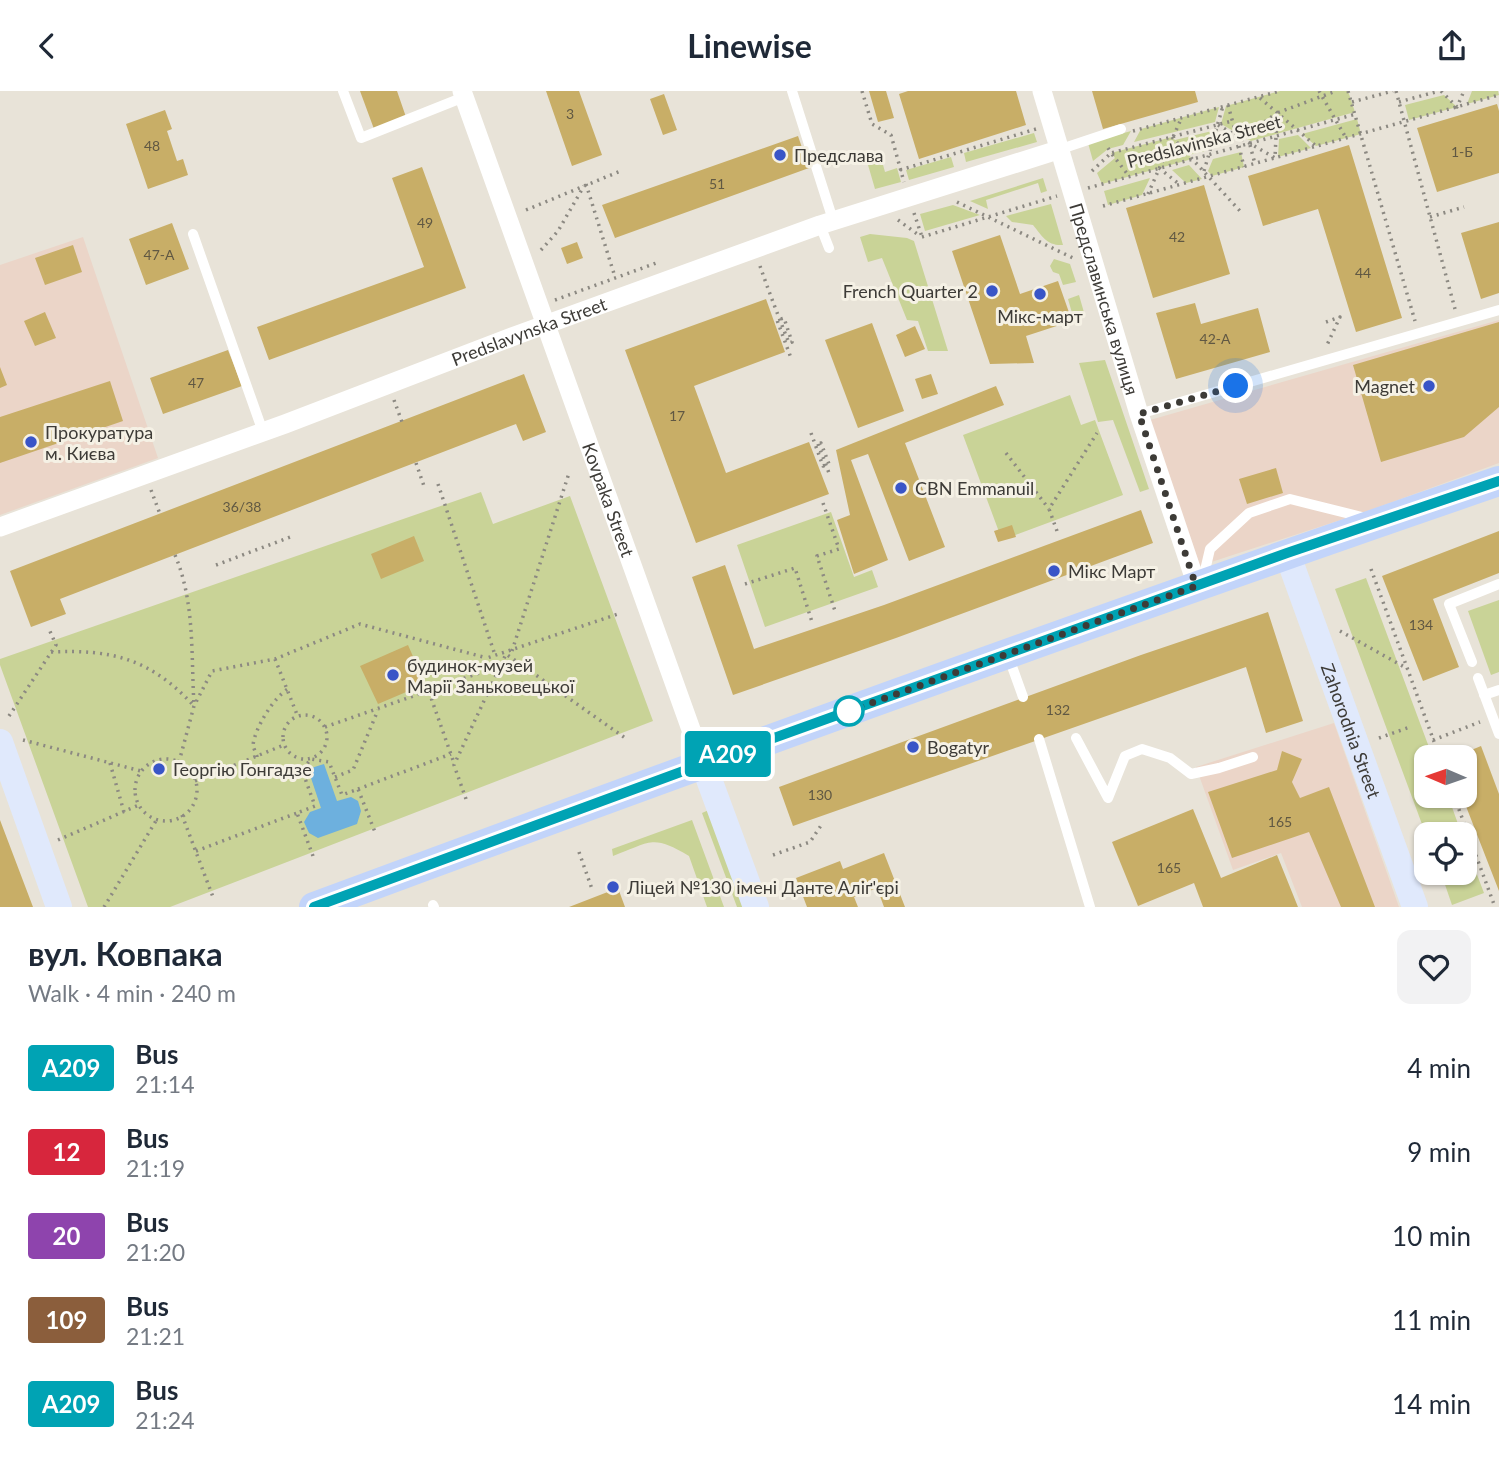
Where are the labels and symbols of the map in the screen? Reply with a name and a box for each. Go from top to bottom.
house number: 3 [566,105,574,122]
street label: Predslavinska Street [1124,110,1284,172]
house number: 48 [144,137,160,154]
house number: 1-Б [1451,143,1473,160]
place label: Предслава [794,144,884,166]
marker: Предслава [772,147,788,163]
house number: 51 [709,175,725,192]
street label: Предславинська вулиця [1065,200,1144,397]
house number: 49 [417,214,433,231]
house number: 42 [1169,228,1185,245]
house number: 47-А [144,246,175,263]
house number: 44 [1355,264,1371,281]
place label: French Quarter 2 [843,280,978,302]
marker: French Quarter 2 [984,283,1000,299]
marker: Мікс-март [1032,286,1048,302]
street label: Predslavynska Street [448,292,610,370]
place label: Мікс-март [997,305,1083,327]
house number: 42-А [1200,330,1231,347]
your location [1218,368,1253,403]
house number: 47 [188,374,204,391]
place label: Magnet [1354,375,1416,397]
marker: Magnet [1421,378,1437,394]
house number: 17 [669,407,685,424]
place label: Прокуратура м. Києва [45,421,153,464]
marker: Прокуратура м. Києва [23,434,39,450]
street label: Kovpaka Street [578,439,639,560]
place label: CBN Emmanuil [915,477,1034,499]
marker: CBN Emmanuil [893,480,909,496]
house number: 36/38 [223,498,261,515]
place label: Мікс Март [1068,560,1155,582]
marker: Мікс Март [1046,563,1062,579]
house number: 134 [1409,616,1433,633]
place label: будинок-музей Марії Заньковецької [407,654,575,697]
street label: Zahorodnia Street [1317,660,1386,802]
marker: будинок-музей Марії Заньковецької [385,667,401,683]
unlabelled marker [834,696,864,726]
house number: 132 [1046,701,1070,718]
line badge: А209 [679,731,777,777]
place label: Bogatyr [927,736,990,758]
marker: Bogatyr [905,739,921,755]
north arrow [1414,745,1477,809]
place label: Георгію Гонгадзе [173,758,312,780]
marker: Георгію Гонгадзе [151,761,167,777]
house number: 130 [808,786,832,803]
house number: 165 [1268,813,1292,830]
house number: 165 [1157,859,1181,876]
place label: Ліцей №130 імені Данте Аліґ'єрі [626,876,899,898]
marker: Ліцей №130 імені Данте Аліґ'єрі [605,879,621,895]

